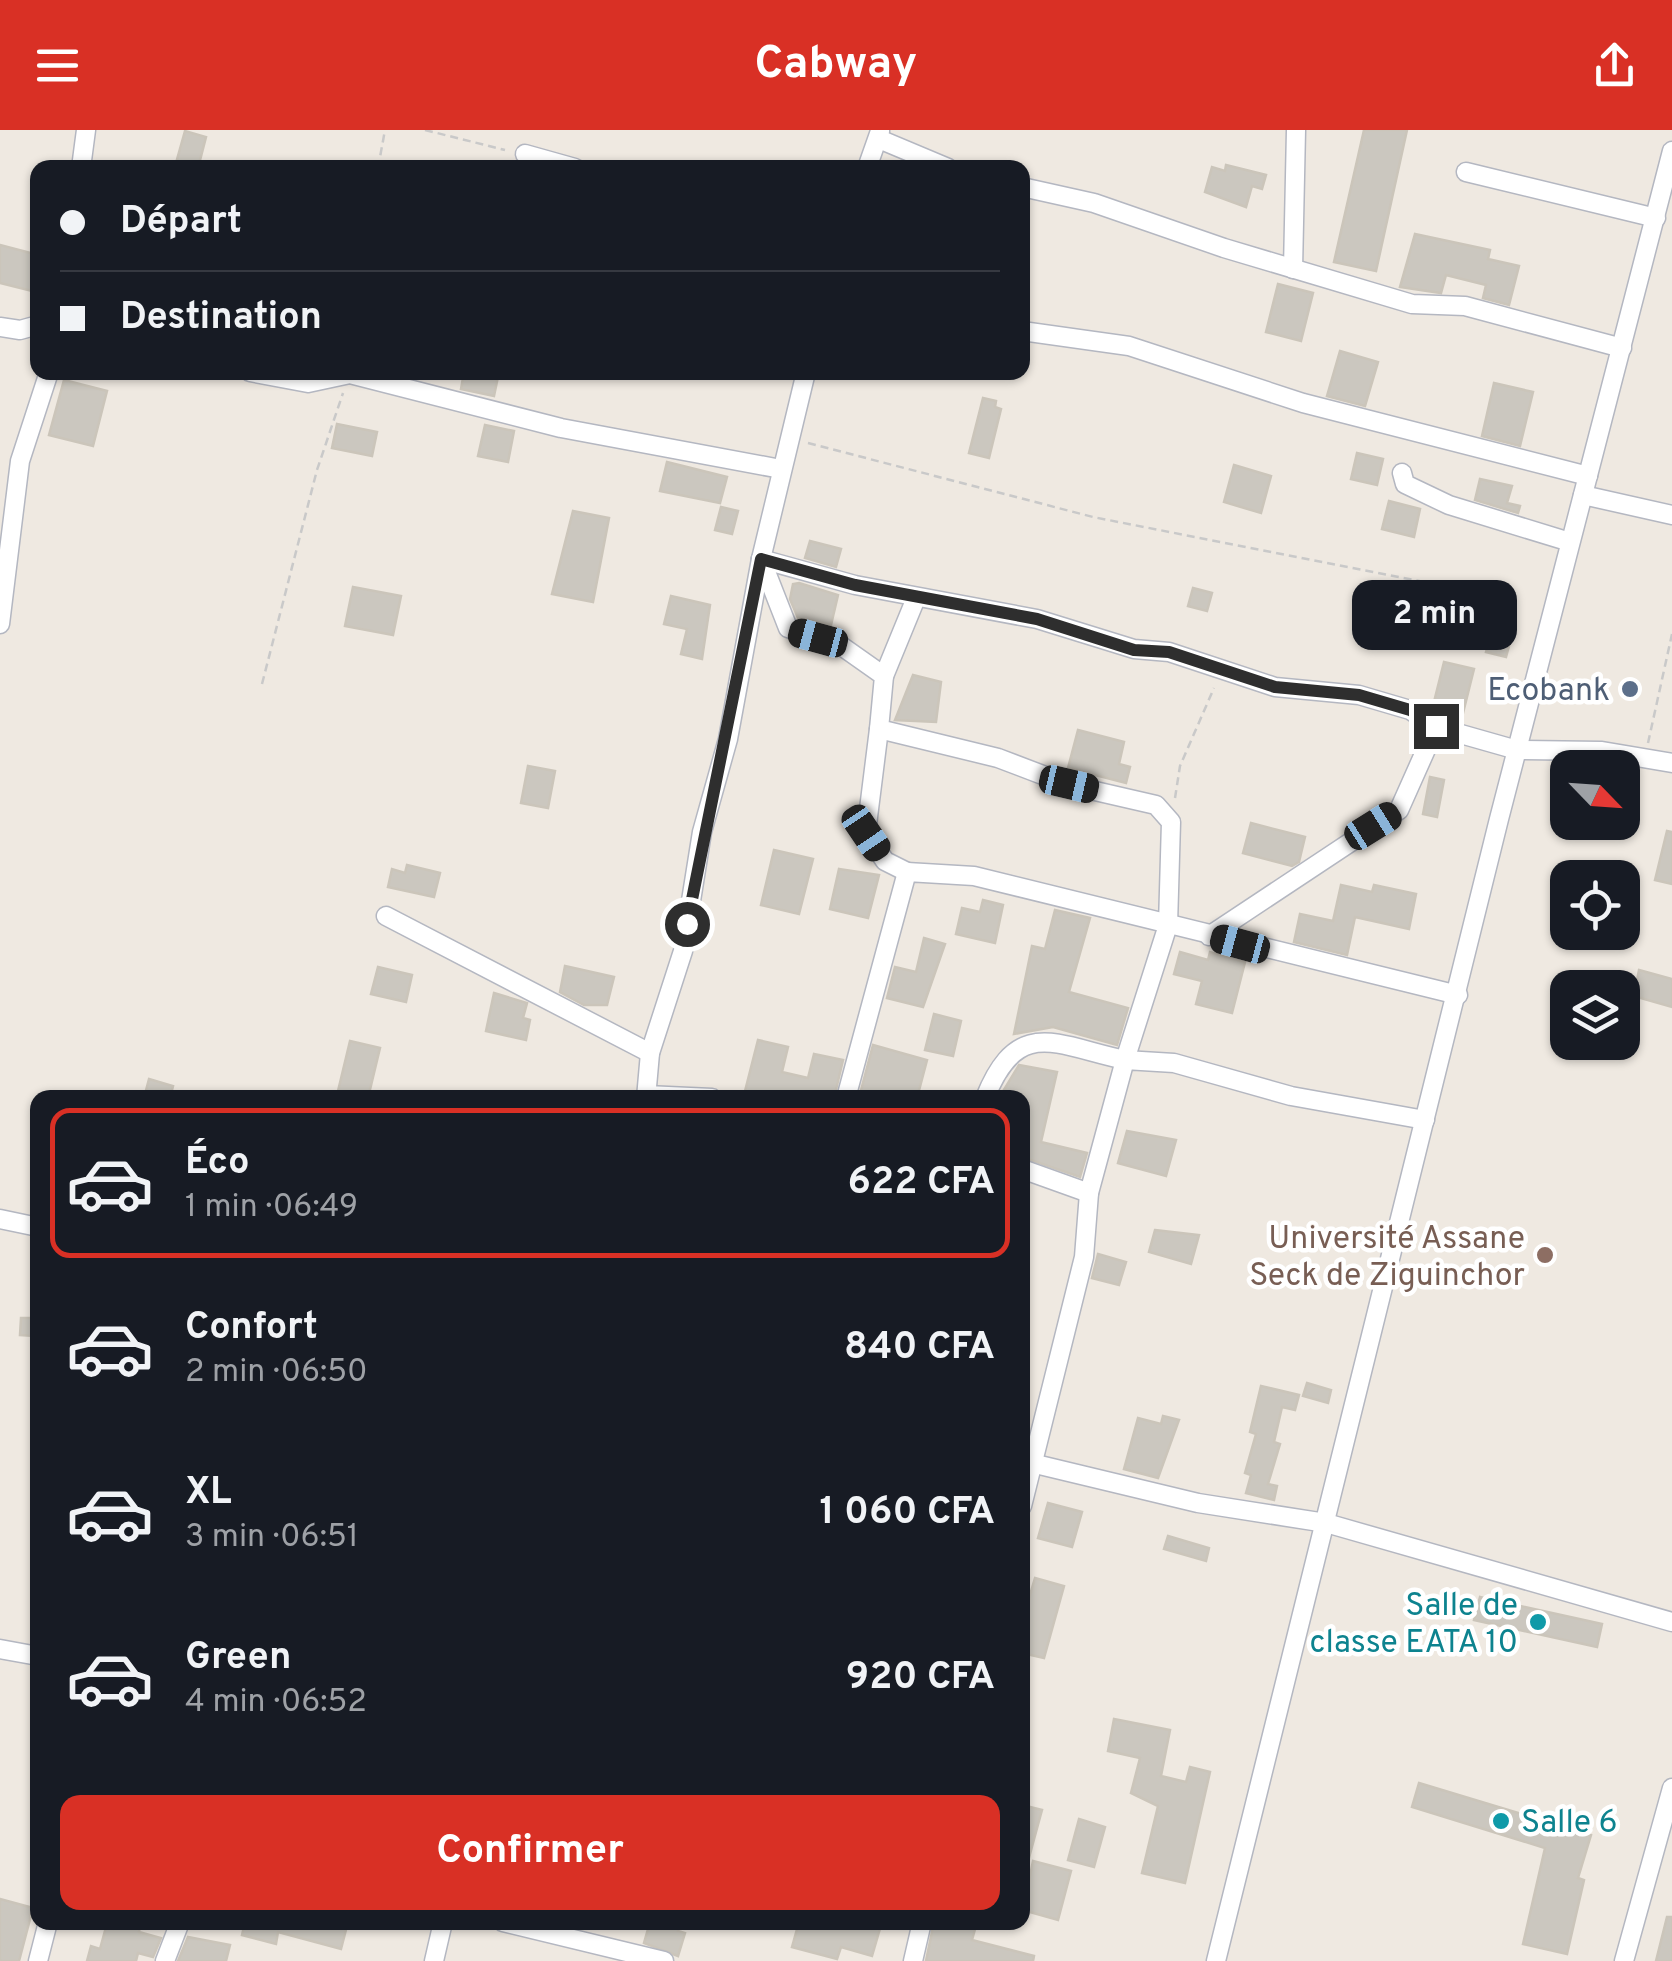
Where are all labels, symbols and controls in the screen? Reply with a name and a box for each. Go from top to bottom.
text: Cabway [755,37,917,94]
icon: menu [30,38,85,93]
icon: share [1587,38,1642,93]
text: Départ [120,198,242,247]
text: Destination [120,294,322,343]
callout: 2 min [1354,581,1518,651]
text: 2 min [1393,595,1476,635]
car [785,616,851,660]
place label: Ecobank [1487,672,1610,712]
marker: Ecobank [1619,678,1641,700]
route end [1414,704,1459,749]
north arrow [1550,750,1640,840]
map controls [1550,750,1640,1060]
car [1036,763,1102,805]
car [1340,797,1406,855]
car [837,800,895,866]
button: locate [1550,860,1640,950]
route start [665,902,710,947]
car [1207,922,1273,966]
button: layers [1550,970,1640,1060]
icon: car [65,1138,155,1228]
text: Éco [185,1139,249,1188]
text: 622 CFA [848,1159,995,1208]
text: 1 min · 06:49 [185,1188,358,1228]
place label: Université Assane Seck de Ziguinchor [1249,1220,1525,1297]
marker: Université Assane Seck de Ziguinchor [1534,1244,1556,1266]
icon: car [65,1303,155,1393]
text: Confort [185,1304,318,1353]
text: 840 CFA [844,1324,995,1373]
text: 2 min · 06:50 [185,1353,368,1393]
icon: car [65,1468,155,1558]
text: XL [185,1469,232,1518]
text: 1 060 CFA [819,1489,995,1538]
text: 3 min · 06:51 [185,1518,359,1558]
place label: Salle de classe EATA 10 [1310,1587,1518,1664]
marker: Salle de classe EATA 10 [1527,1611,1549,1633]
icon: car [65,1633,155,1723]
text: Green [185,1634,291,1683]
text: 920 CFA [846,1654,995,1703]
text: 4 min · 06:52 [185,1683,367,1723]
button: Confirmer [60,1795,1000,1910]
place label: Salle 6 [1521,1804,1618,1844]
marker: Salle 6 [1490,1810,1512,1832]

